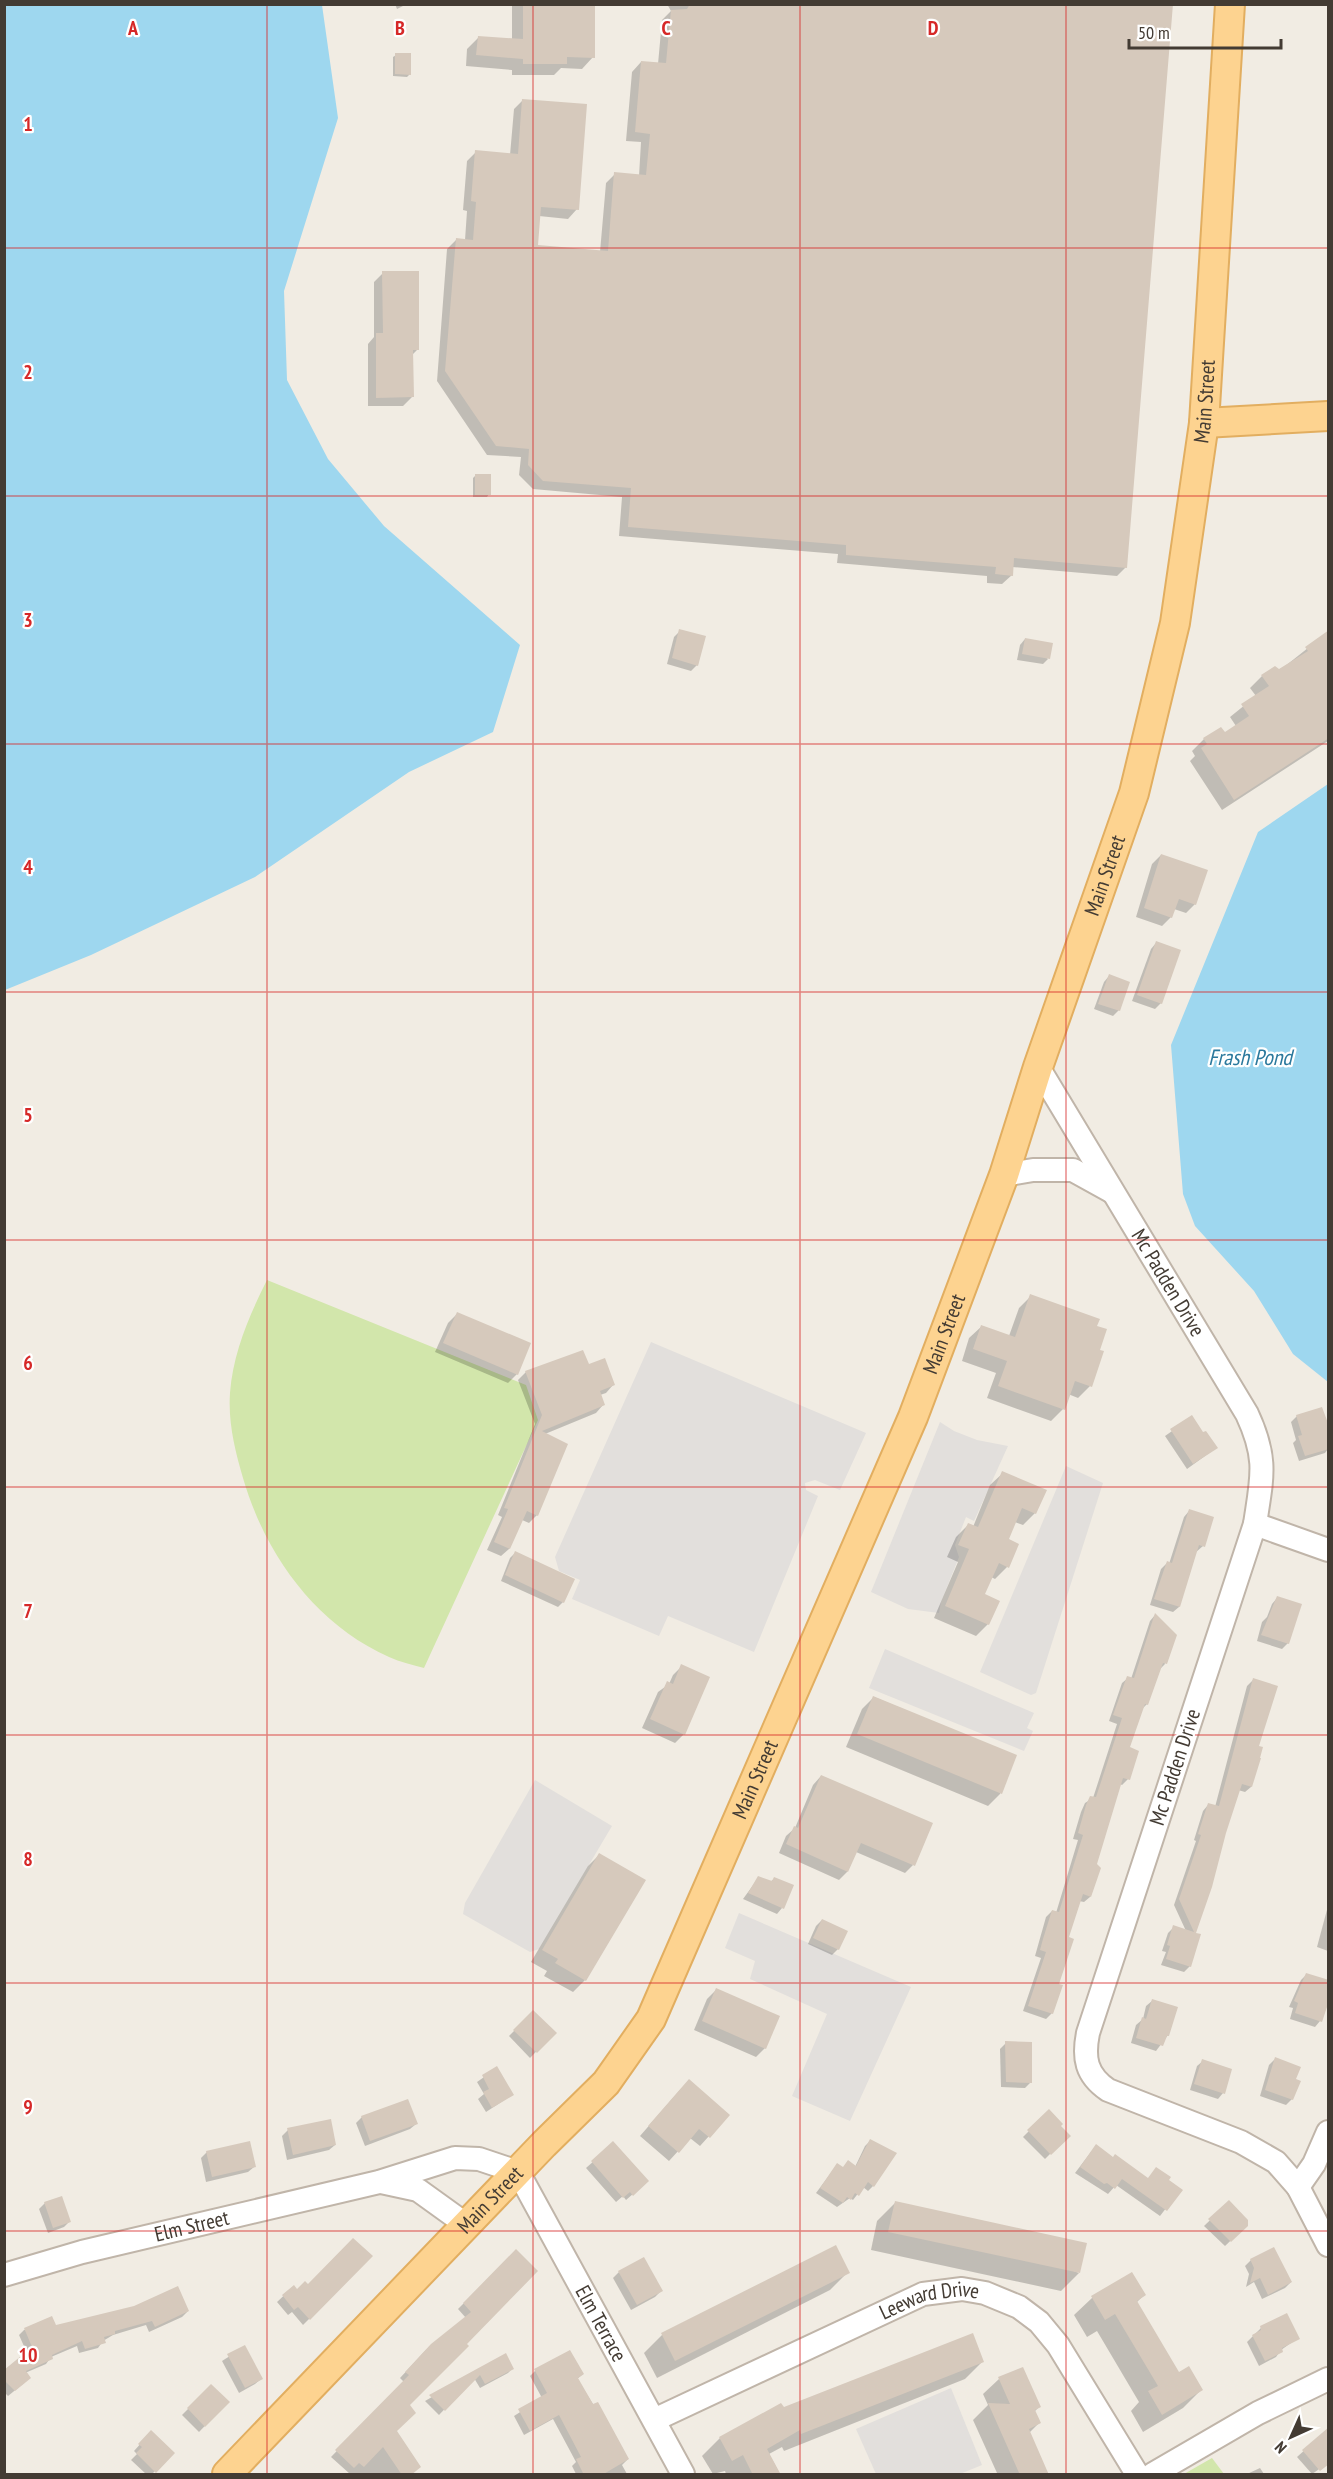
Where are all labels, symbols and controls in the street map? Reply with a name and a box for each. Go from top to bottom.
scale bar [1129,12,1280,50]
text: A [127,15,139,41]
text: B [395,15,405,41]
text: C [661,15,671,41]
text: D [928,15,939,41]
text: 50 m [1138,21,1170,44]
text: 1 [23,111,33,137]
text: 2 [23,359,33,385]
street label: Main Street [1187,359,1221,445]
text: 3 [23,607,33,633]
street label: Main Street [1078,831,1131,919]
text: 4 [23,854,33,880]
water label: Frash Pond [1208,1043,1295,1071]
text: 5 [23,1102,33,1128]
street label: Mc Padden Drive [1126,1224,1211,1341]
street label: Main Street [916,1290,971,1378]
text: 6 [23,1350,33,1376]
text: 7 [23,1598,33,1624]
street label: Mc Padden Drive [1143,1705,1206,1829]
street label: Main Street [726,1735,784,1823]
text: 8 [23,1846,33,1872]
text: 9 [23,2094,33,2120]
street label: Main Street [451,2160,529,2239]
street label: Elm Street [152,2204,232,2247]
street label: Leeward Drive [875,2275,981,2326]
street label: Elm Terrace [569,2280,633,2366]
text: 10 [18,2342,38,2368]
north arrow [1261,2407,1321,2467]
text: N [1270,2437,1291,2458]

